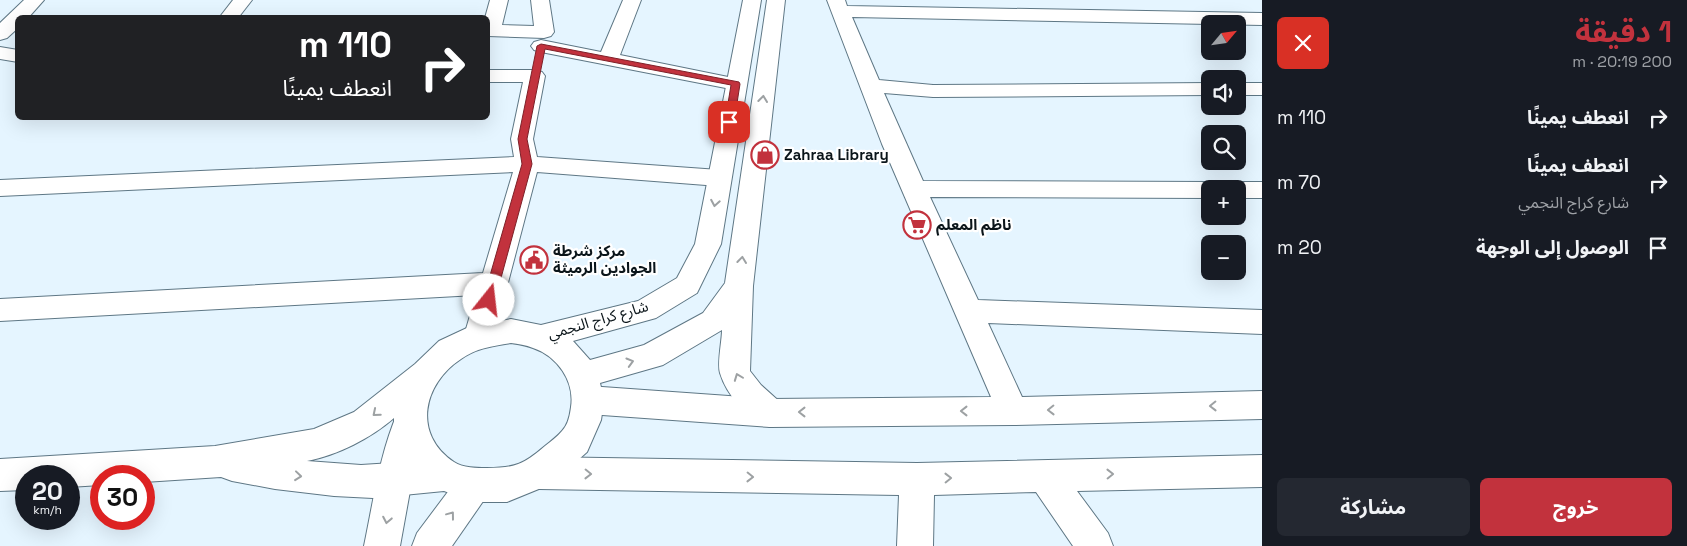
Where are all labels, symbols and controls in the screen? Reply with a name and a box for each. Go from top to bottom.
text: 1 دقيقة [1575,12,1672,51]
north arrow [1201,15,1246,60]
map controls [1201,15,1246,280]
button: close [1277,17,1329,69]
text: 110 m [299,23,392,67]
icon: right [410,35,475,100]
text: 200 m · 20:19 [1572,51,1672,72]
button: sound [1201,70,1246,115]
text: انعطف يمينًا [283,74,392,102]
one-way arrow [757,95,768,103]
pin [708,101,750,143]
icon: right [1644,104,1672,132]
text: 110 m [1277,105,1326,130]
text: انعطف يمينًا [1527,105,1629,130]
icon: arrive [715,108,743,136]
button: search [1201,125,1246,170]
shop icon: Zahraa Library [750,140,780,170]
place label: Zahraa Library [784,145,889,164]
text: انعطف يمينًا [1527,153,1629,178]
icon: right [1644,169,1672,197]
text: 70 m [1277,170,1321,195]
button: + [1201,180,1246,225]
text: شارع كراج النجمي [1518,192,1629,213]
one-way arrow [710,199,721,207]
supermarket icon: ناظم المعلم [902,210,932,240]
place label: ناظم المعلم [936,215,1012,236]
icon: arrive [1644,234,1672,262]
button: − [1201,235,1246,280]
text: 20 m [1277,235,1322,260]
text: الوصول إلى الوجهة [1476,235,1629,260]
place label: مركز شرطة الجوادين الرميثة [553,241,656,277]
public building icon: مركز شرطة الجوادين الرميثة [519,245,549,275]
one-way arrow [736,256,747,264]
position arrow [462,273,514,325]
street label: شارع كراج النجمي [545,296,651,346]
one-way arrow [625,357,634,368]
one-way arrow [734,373,744,382]
one-way arrow [1209,401,1217,412]
one-way arrow [1047,405,1054,415]
one-way arrow [960,406,968,416]
one-way arrow [798,407,806,417]
one-way arrow [373,408,382,416]
speed limit sign: 30 [90,465,155,530]
one-way arrow [584,469,592,479]
one-way arrow [1106,469,1114,480]
one-way arrow [294,471,302,482]
one-way arrow [746,471,754,482]
one-way arrow [944,473,952,483]
text: 20 [32,475,63,507]
button: مشاركة [1277,478,1470,536]
button: خروج [1480,478,1672,536]
text: km/h [33,502,62,518]
one-way arrow [445,511,454,521]
one-way arrow [382,516,393,525]

